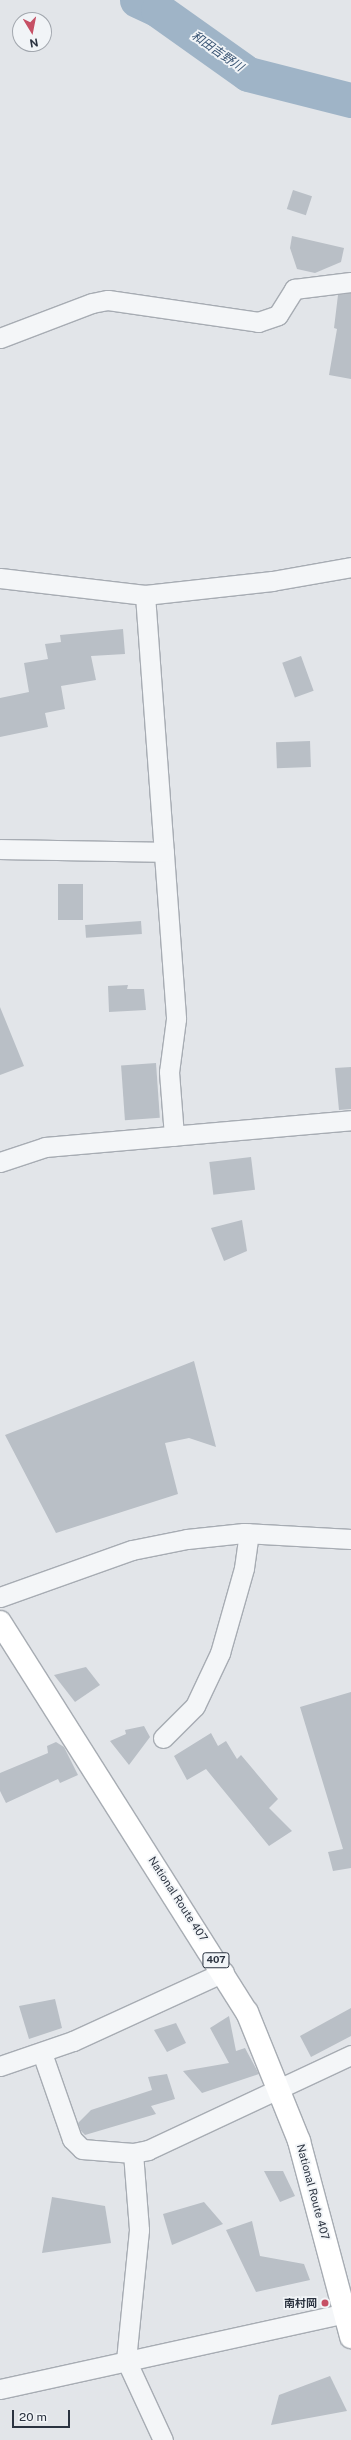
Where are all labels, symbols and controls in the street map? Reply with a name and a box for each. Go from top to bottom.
north arrow [12,12,52,52]
water label: 和田吉野川 [188,29,246,75]
text: N [29,36,39,49]
street label: National Route 407 [146,1854,210,1944]
road number: 407 [202,1952,230,1968]
street label: National Route 407 [294,2143,332,2241]
place label: 南村岡 [284,2296,317,2310]
marker: 南村岡 [320,2298,330,2308]
scale bar [14,2402,72,2428]
text: 20 m [19,2410,47,2424]

